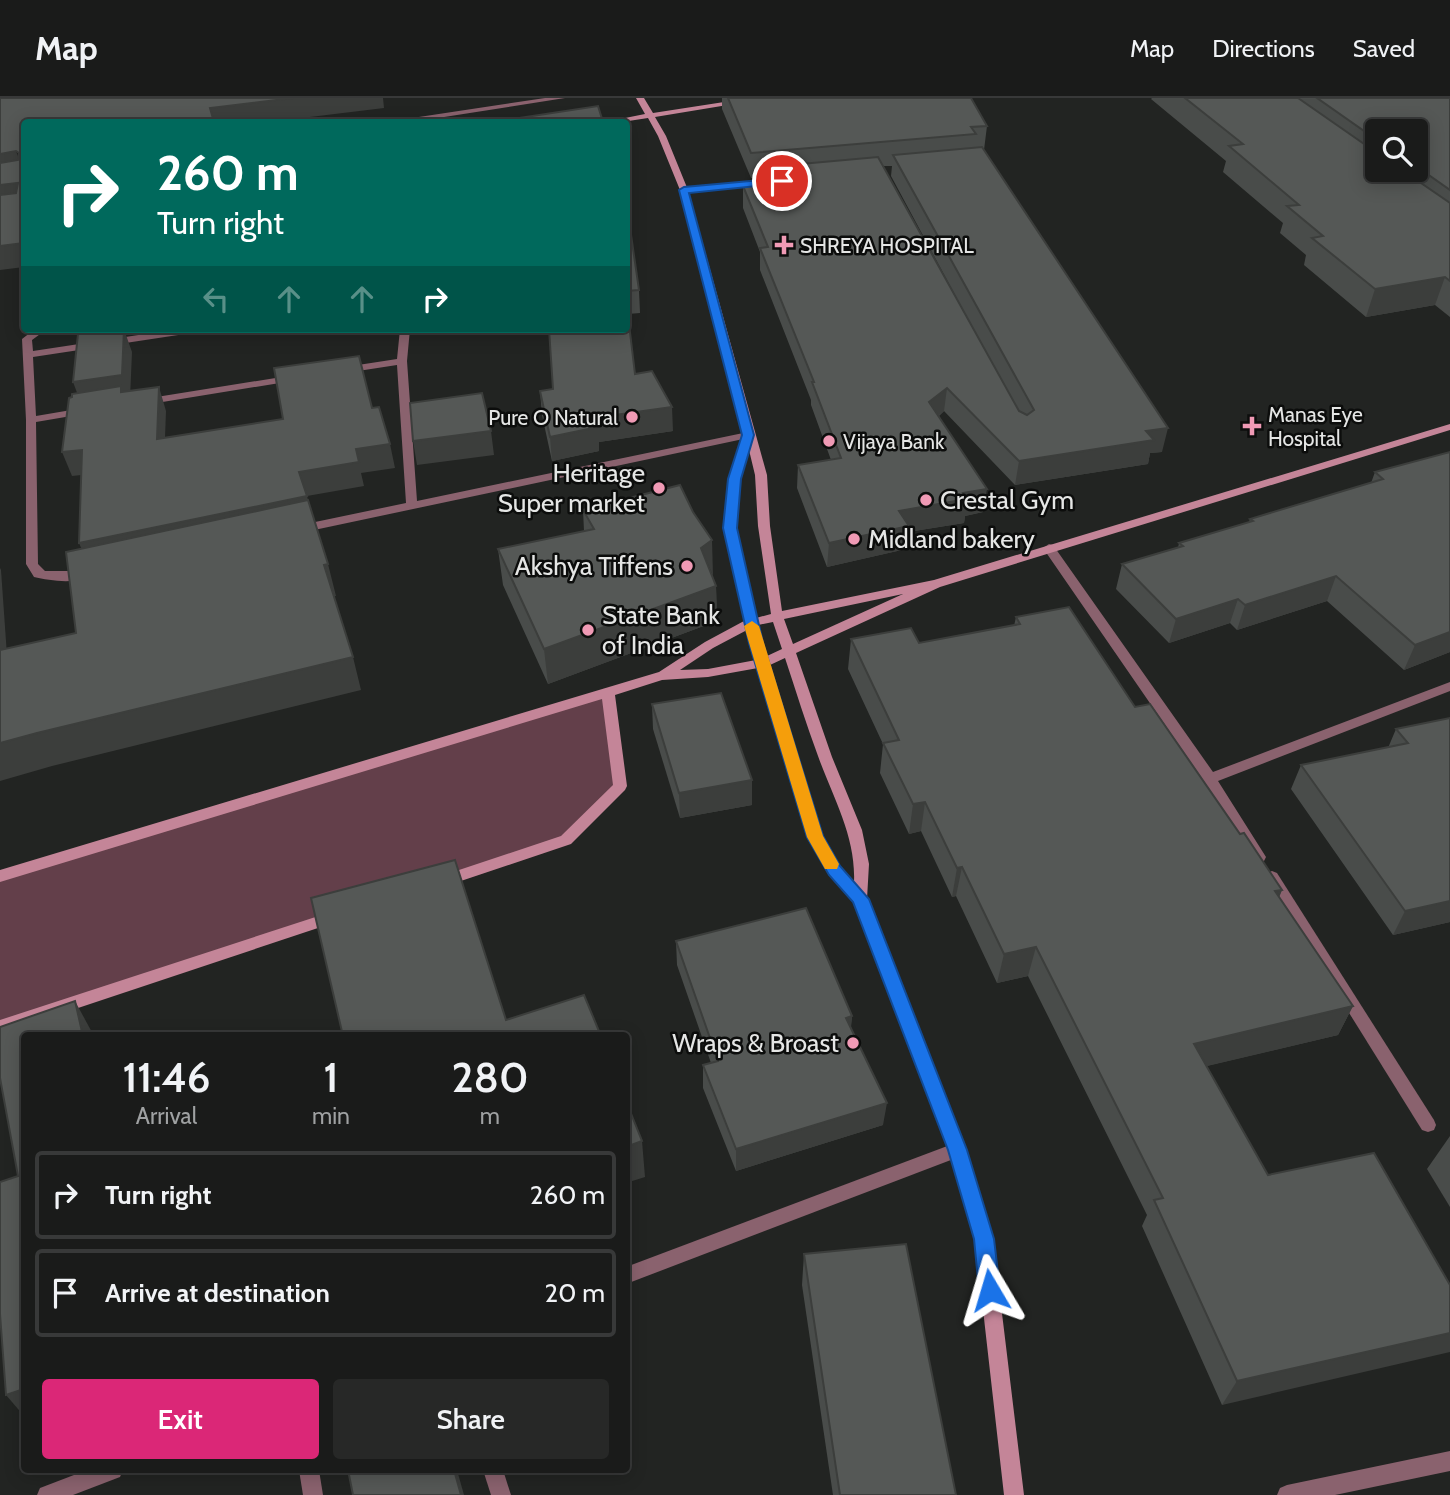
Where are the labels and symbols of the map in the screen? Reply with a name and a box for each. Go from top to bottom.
pin [752,151,812,211]
place label: SHREYA HOSPITAL [800,233,974,258]
marker: SHREYA HOSPITAL [774,235,794,255]
place label: Manas Eye Hospital [1268,402,1363,451]
place label: Pure O Natural [488,405,618,430]
marker: Pure O Natural [624,409,640,425]
marker: Manas Eye Hospital [1242,416,1262,436]
place label: Vijaya Bank [843,429,945,455]
marker: Vijaya Bank [821,433,837,449]
place label: Heritage Super market [498,457,645,519]
marker: Heritage Super market [651,480,667,496]
place label: Crestal Gym [940,484,1074,516]
marker: Crestal Gym [918,492,934,508]
place label: Midland bakery [868,523,1035,555]
marker: Midland bakery [846,531,862,547]
place label: Akshya Tiffens [515,550,673,582]
marker: Akshya Tiffens [679,558,695,574]
place label: State Bank of India [602,599,720,661]
marker: State Bank of India [580,622,596,638]
place label: Wraps & Broast [672,1027,839,1059]
marker: Wraps & Broast [845,1035,861,1051]
position arrow [953,1253,1027,1327]

